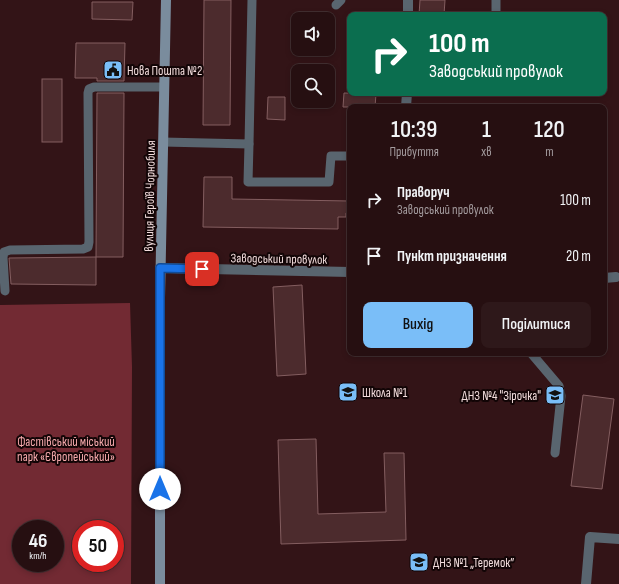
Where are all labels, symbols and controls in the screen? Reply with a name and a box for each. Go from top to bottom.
map controls [291,12,335,108]
button: sound [291,12,335,56]
text: 100 m [429,27,490,60]
icon: right [363,28,415,80]
public building icon: Нова Пошта №2 [102,59,124,81]
text: Заводський провулок [429,61,563,82]
place label: Нова Пошта №2 [127,63,202,79]
button: search [291,64,335,108]
text: 10:39 [391,115,437,144]
text: 1 [482,115,491,144]
text: 120 [534,115,565,144]
street label: вулиця Героїв Чорнобиля [141,140,159,252]
text: Прибуття [389,144,439,160]
text: хв [481,144,492,160]
text: m [545,144,553,160]
text: Праворуч [397,183,450,202]
icon: right [363,189,385,211]
text: 100 m [560,191,591,210]
text: Заводський провулок [397,202,494,218]
icon: arrive [363,245,385,267]
text: Пункт призначення [397,247,507,266]
text: 20 m [566,247,591,266]
street label: Заводський провулок [230,250,328,268]
pin [185,252,219,286]
icon: arrive [191,258,213,280]
button: Вихід [363,302,473,348]
button: Поділитися [481,302,591,348]
school or university icon: Школа №1 [337,381,359,403]
school or university icon: ДНЗ №4 "Зірочка" [544,384,566,406]
place label: Школа №1 [362,385,408,401]
place label: ДНЗ №4 "Зірочка" [462,388,541,404]
park label: Фастівський міський парк «Європейський» [17,434,115,465]
position arrow [139,468,181,510]
speed limit sign: 50 [72,520,124,572]
text: 46 [29,529,47,553]
text: km/h [29,550,47,562]
school or university icon: ДНЗ №1 „Теремок” [408,551,430,573]
place label: ДНЗ №1 „Теремок” [433,555,514,571]

